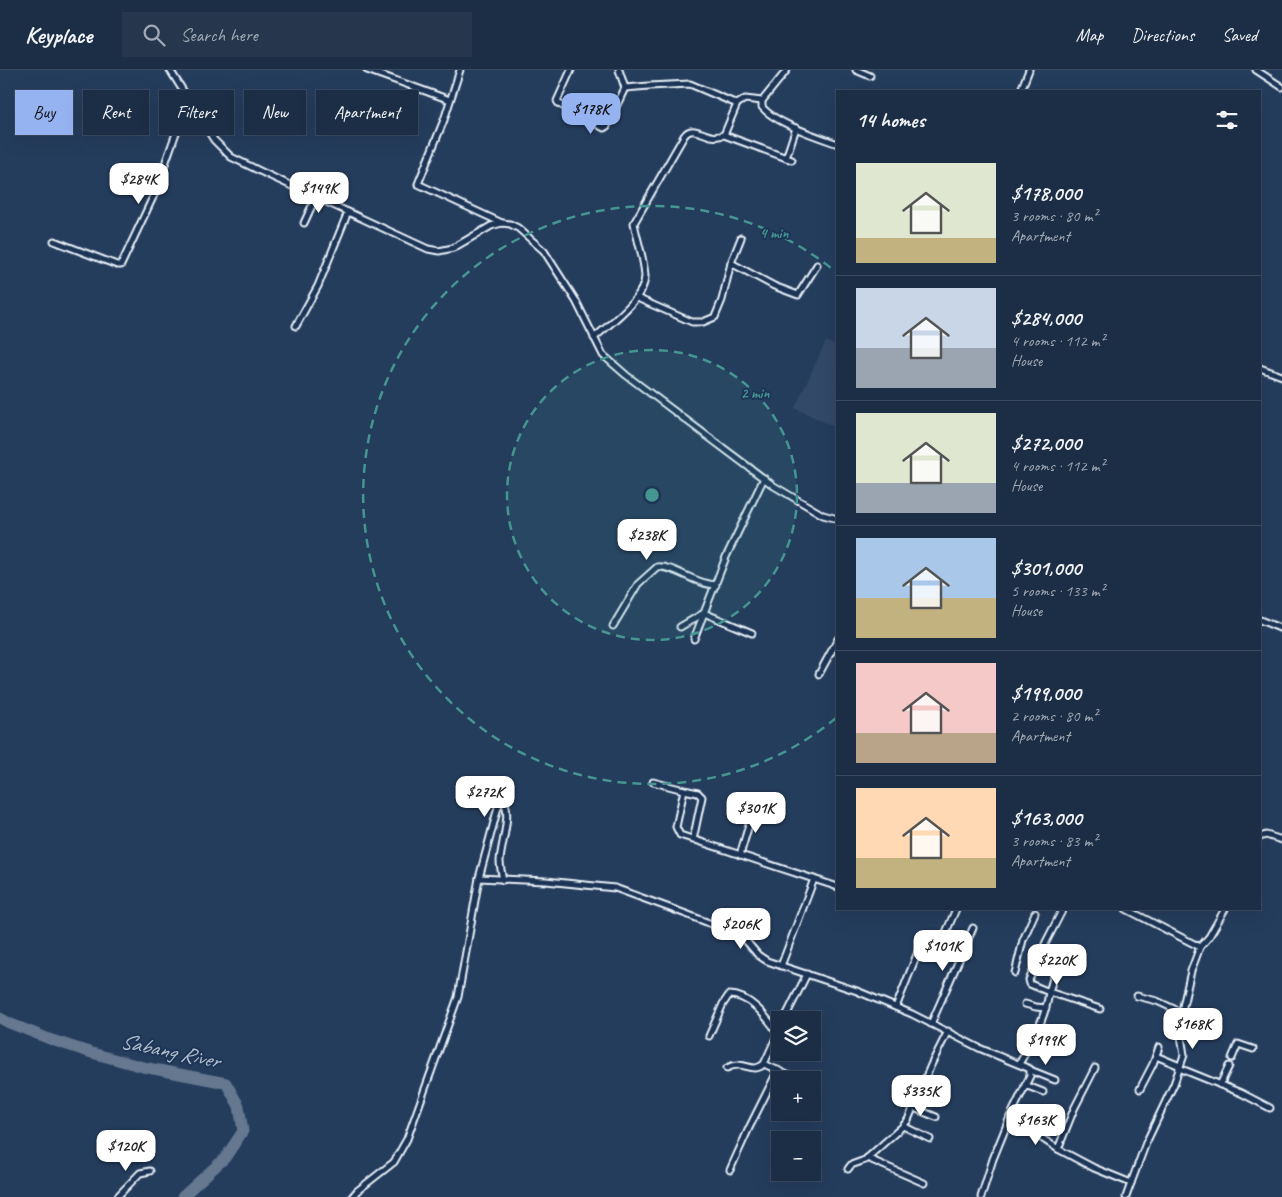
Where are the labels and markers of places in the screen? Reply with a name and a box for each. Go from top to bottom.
pin: $178K [556,92,626,135]
pin: $284K [104,162,174,205]
pin: $149K [284,172,354,214]
centre of rings [643,486,661,504]
pin: $238K [612,518,682,561]
pin: $272K [450,776,520,818]
pin: $301K [721,792,791,834]
pin: $206K [706,908,776,950]
pin: $101K [908,930,978,972]
pin: $220K [1022,944,1092,986]
pin: $168K [1158,1008,1228,1050]
pin: $199K [1011,1024,1081,1066]
pin: $335K [886,1074,956,1117]
pin: $163K [1001,1104,1071,1146]
pin: $120K [91,1130,161,1172]

